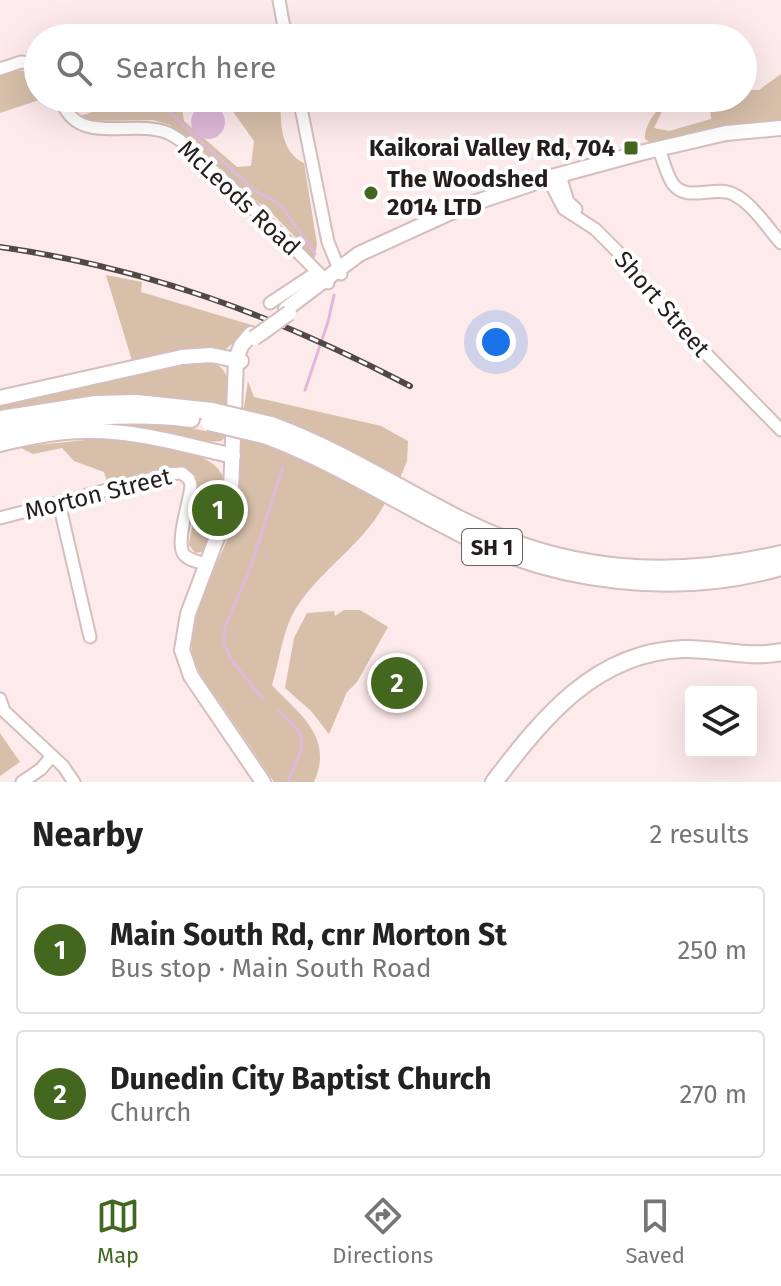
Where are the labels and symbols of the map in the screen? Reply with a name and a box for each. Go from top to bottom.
place label: Kaikorai Valley Rd, 704 [369,134,615,162]
street label: McLeods Road [172,135,306,261]
marker: Kaikorai Valley Rd, 704 [622,139,640,157]
place label: The Woodshed 2014 LTD [387,165,548,221]
marker: The Woodshed 2014 LTD [362,184,380,202]
street label: Short Street [609,246,716,363]
your location [476,322,516,362]
street label: Morton Street [22,462,174,526]
pin: 1 [192,480,244,540]
road number: SH 1 [462,529,522,565]
pin: 2 [371,653,423,713]

